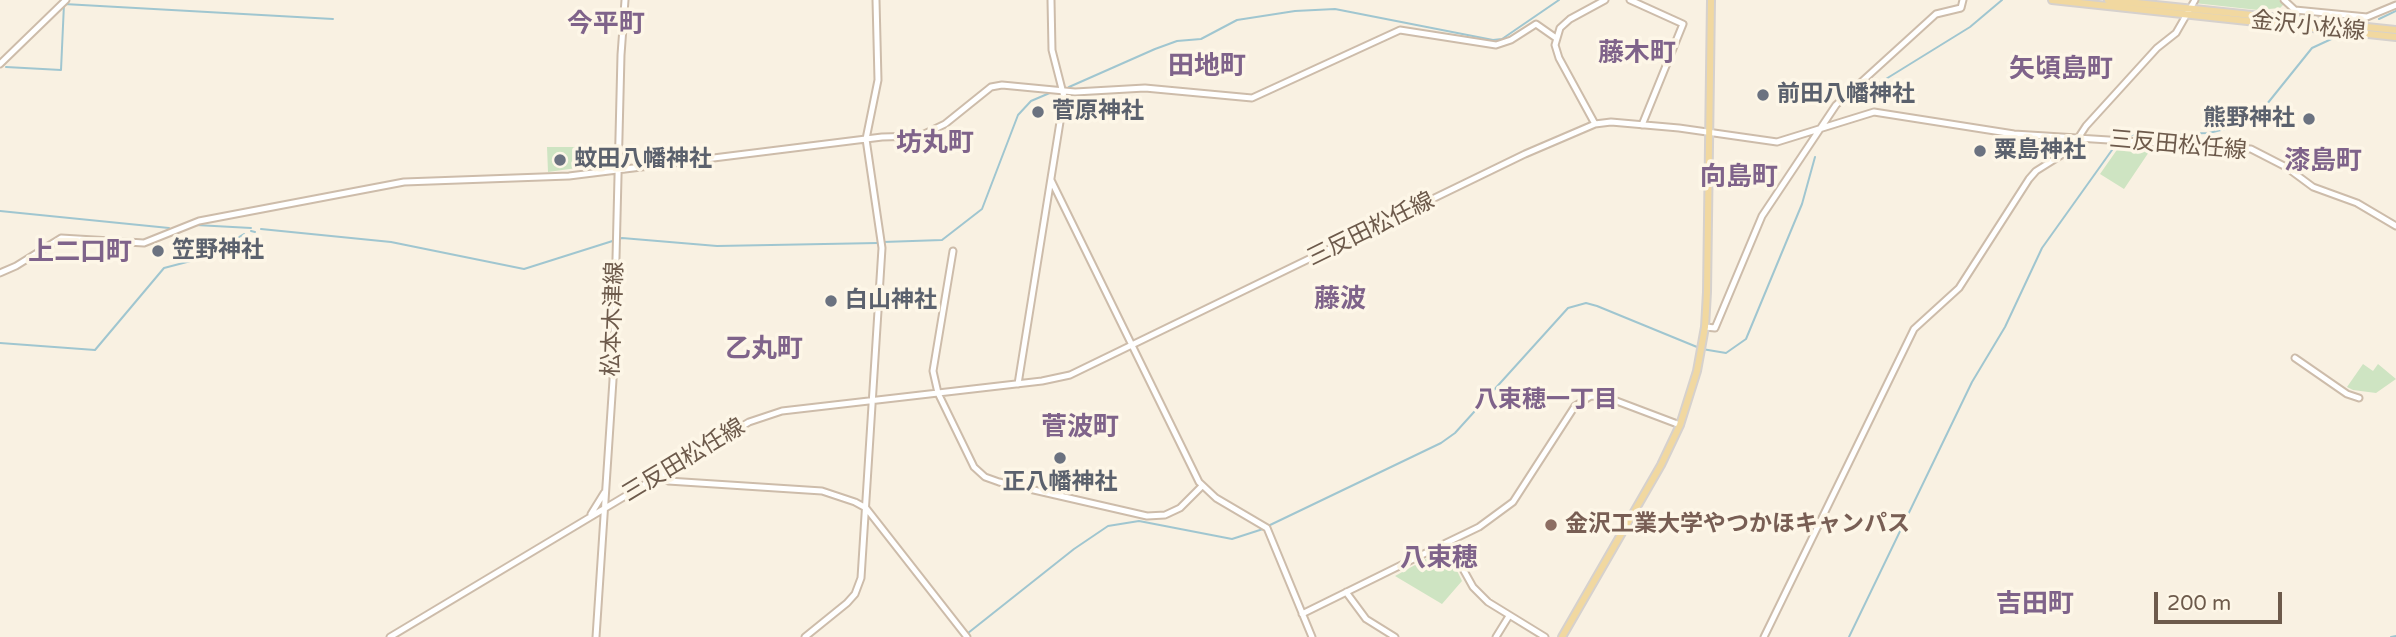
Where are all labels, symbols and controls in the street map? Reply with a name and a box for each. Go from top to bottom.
street label: 金沢小松線 [2249,7,2367,47]
district label: 今平町 [567,9,645,41]
district label: 藤木町 [1598,38,1676,70]
district label: 田地町 [1168,51,1246,83]
district label: 矢頃島町 [2009,54,2113,86]
place label: 前田八幡神社 [1777,81,1915,109]
marker: 前田八幡神社 [1755,87,1771,103]
place label: 菅原神社 [1052,98,1144,126]
marker: 菅原神社 [1030,104,1046,120]
place label: 熊野神社 [2203,105,2295,133]
marker: 熊野神社 [2301,111,2317,127]
street label: 三反田松任線 [2108,126,2248,166]
district label: 坊丸町 [896,128,974,160]
place label: 粟島神社 [1994,137,2086,165]
marker: 粟島神社 [1972,143,1988,159]
place label: 蚊田八幡神社 [574,146,712,174]
district label: 漆島町 [2284,146,2362,178]
marker: 蚊田八幡神社 [552,152,568,168]
district label: 向島町 [1700,162,1778,194]
street label: 三反田松任線 [1303,187,1439,273]
district label: 上二口町 [28,237,132,269]
place label: 笠野神社 [172,237,264,265]
marker: 笠野神社 [150,243,166,259]
street label: 松本木津線 [598,261,630,377]
district label: 藤波 [1314,284,1366,316]
place label: 白山神社 [845,287,937,315]
marker: 白山神社 [823,293,839,309]
district label: 乙丸町 [725,334,803,366]
district label: 八束穂一丁目 [1474,387,1618,415]
district label: 菅波町 [1041,412,1119,444]
street label: 三反田松任線 [618,414,750,508]
marker: 正八幡神社 [1052,450,1068,466]
place label: 正八幡神社 [1003,469,1117,497]
place label: 金沢工業大学やつかほキャンパス [1565,511,1910,539]
marker: 金沢工業大学やつかほキャンパス [1543,517,1559,533]
district label: 八束穂 [1400,543,1478,575]
scale bar [2158,578,2286,622]
district label: 吉田町 [1996,589,2074,621]
text: 200 m [2167,591,2231,616]

